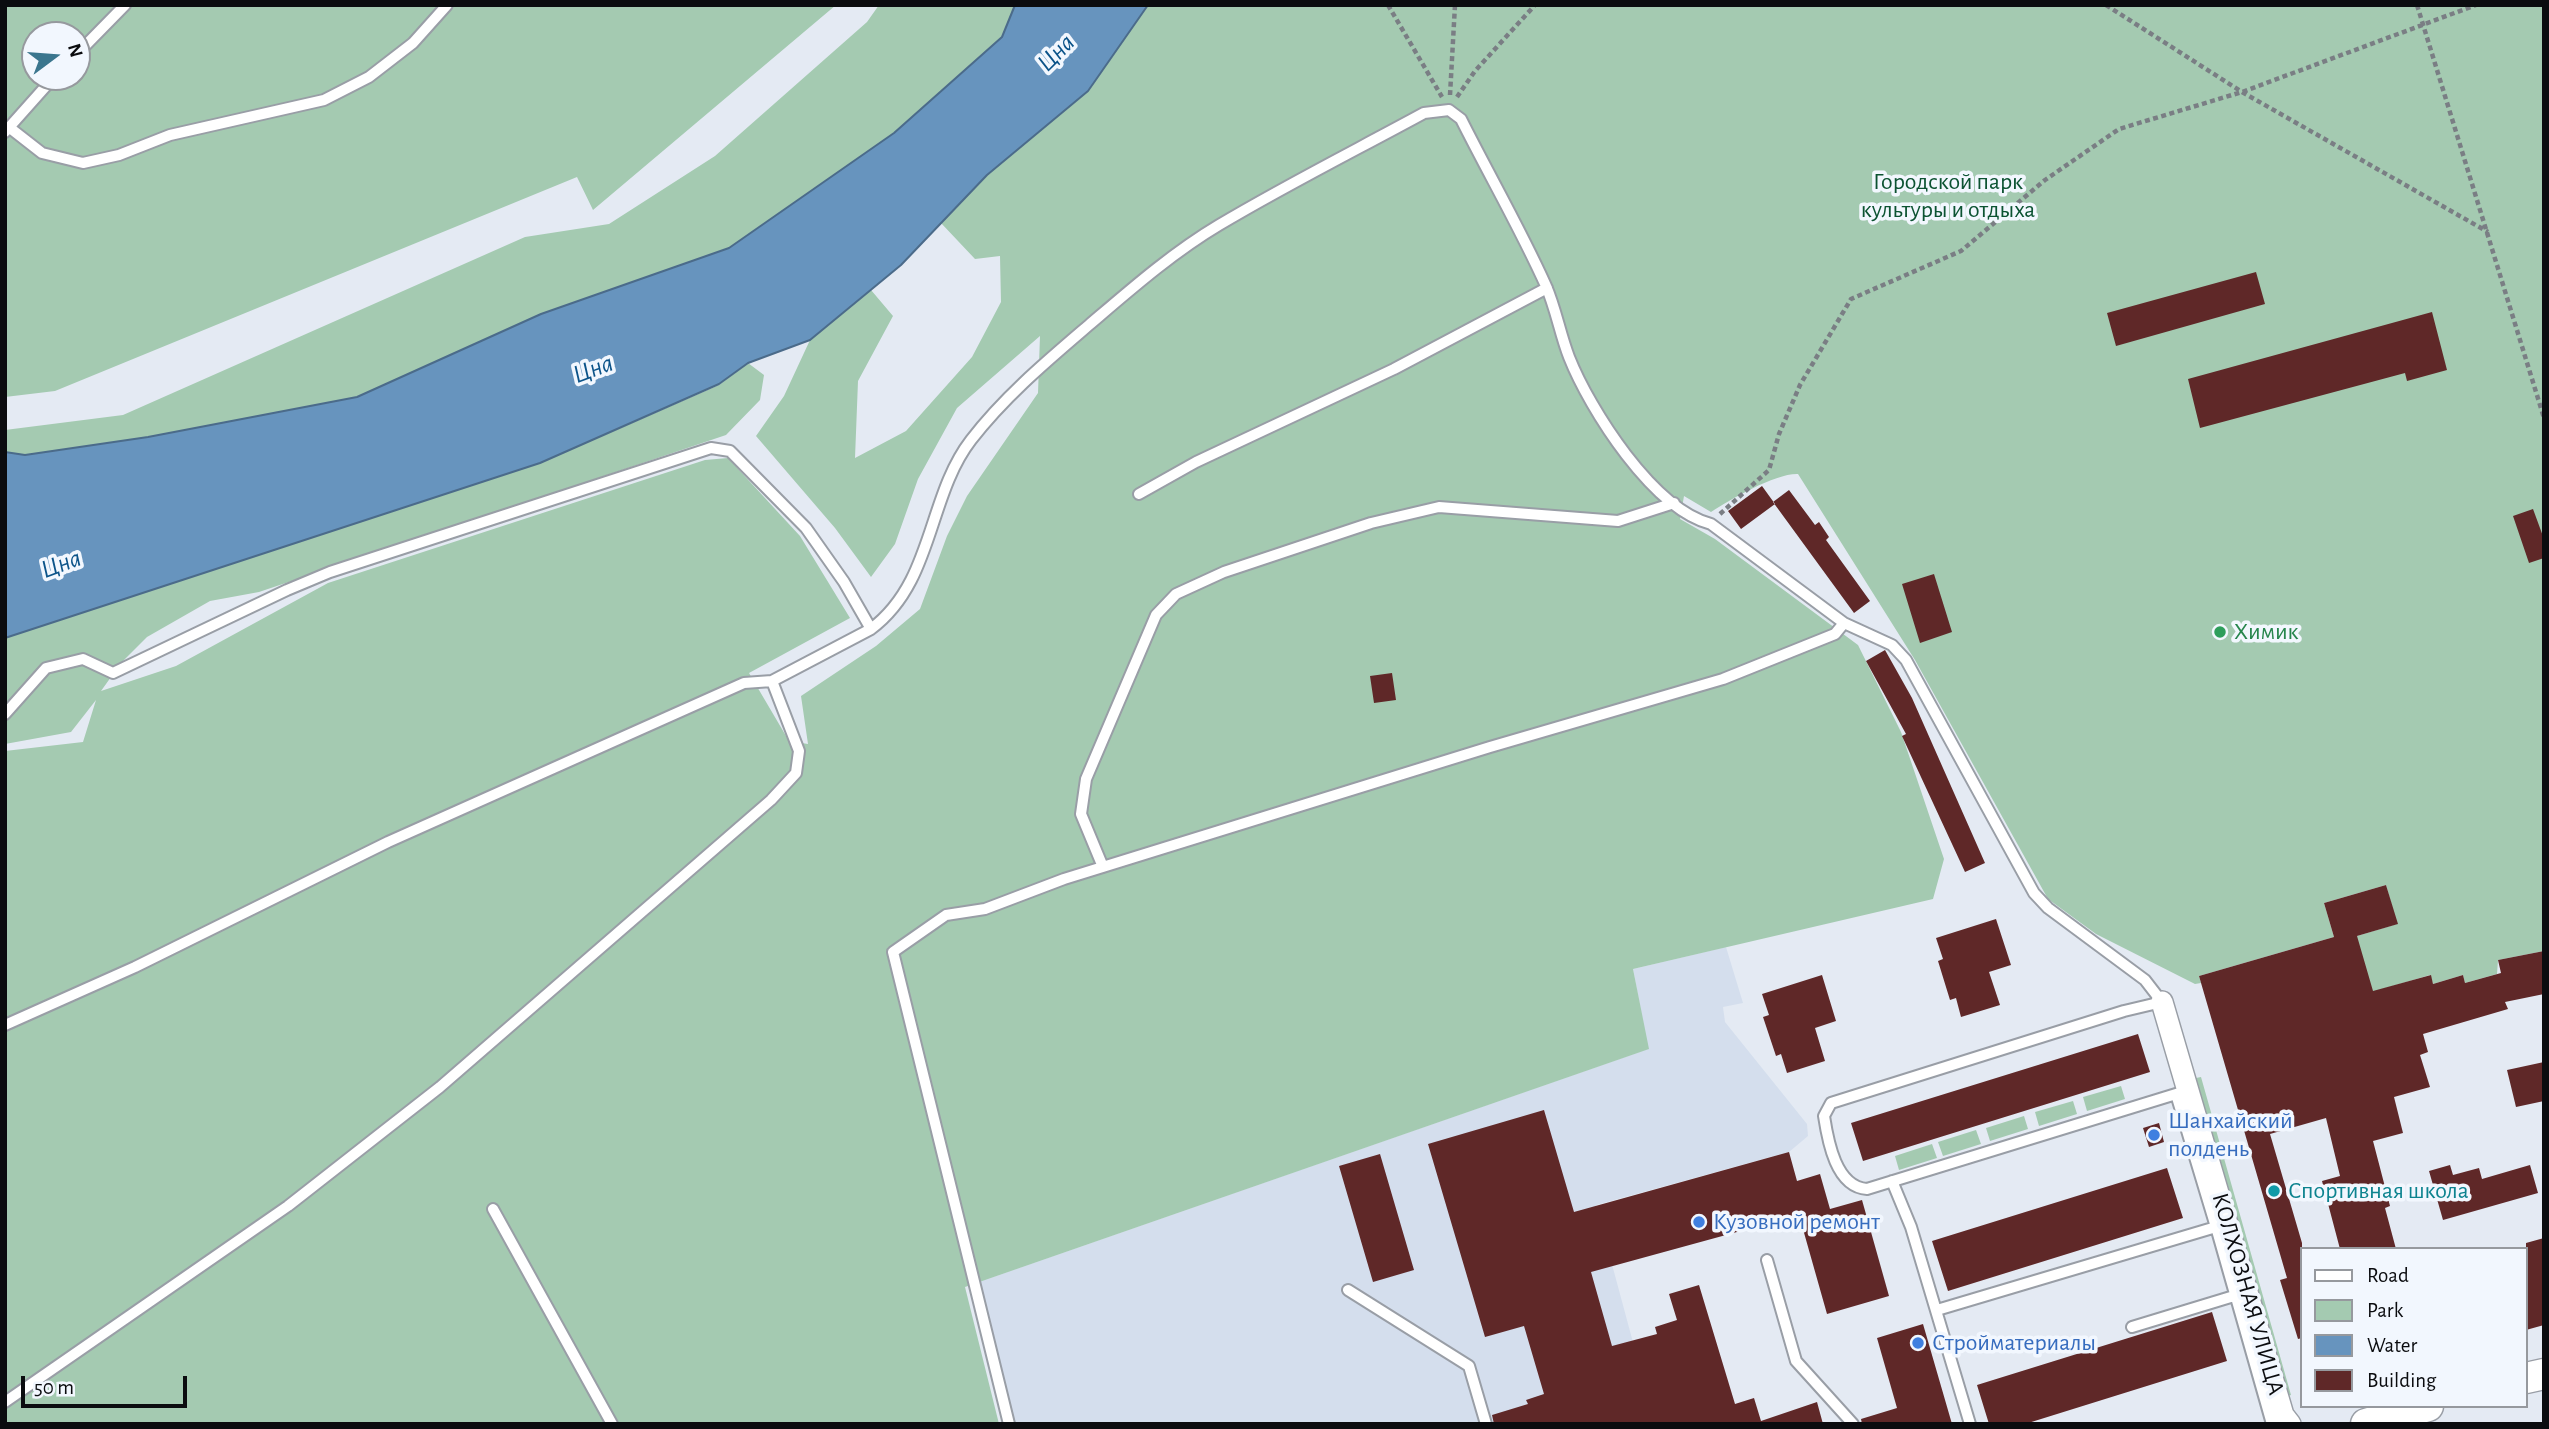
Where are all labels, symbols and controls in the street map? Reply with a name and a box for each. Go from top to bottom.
north arrow [21,21,91,91]
water label: Цна [1031,28,1081,78]
text: N [64,42,86,60]
park label: Городской парк культуры и отдыха [1861,168,2035,224]
water label: Цна [569,347,617,391]
water label: Цна [37,542,85,586]
place label: Химик [2234,618,2299,646]
marker: Химик [2212,624,2228,640]
place label: Шанхайский полдень [2168,1107,2293,1163]
marker: Шанхайский полдень [2146,1127,2162,1143]
place label: Спортивная школа [2288,1177,2469,1205]
marker: Спортивная школа [2266,1183,2282,1199]
street label: КОЛХОЗНАЯ УЛИЦА [2205,1190,2291,1398]
place label: Кузовной ремонт [1713,1208,1880,1236]
marker: Кузовной ремонт [1691,1214,1707,1230]
legend [2300,1247,2528,1408]
text: Road [2367,1265,2409,1286]
text: Park [2367,1300,2403,1321]
place label: Стройматериалы [1932,1329,2096,1357]
marker: Стройматериалы [1910,1335,1926,1351]
text: Water [2367,1335,2417,1356]
scale bar [24,1362,191,1406]
text: Building [2367,1370,2436,1391]
text: 50 m [34,1377,74,1398]

